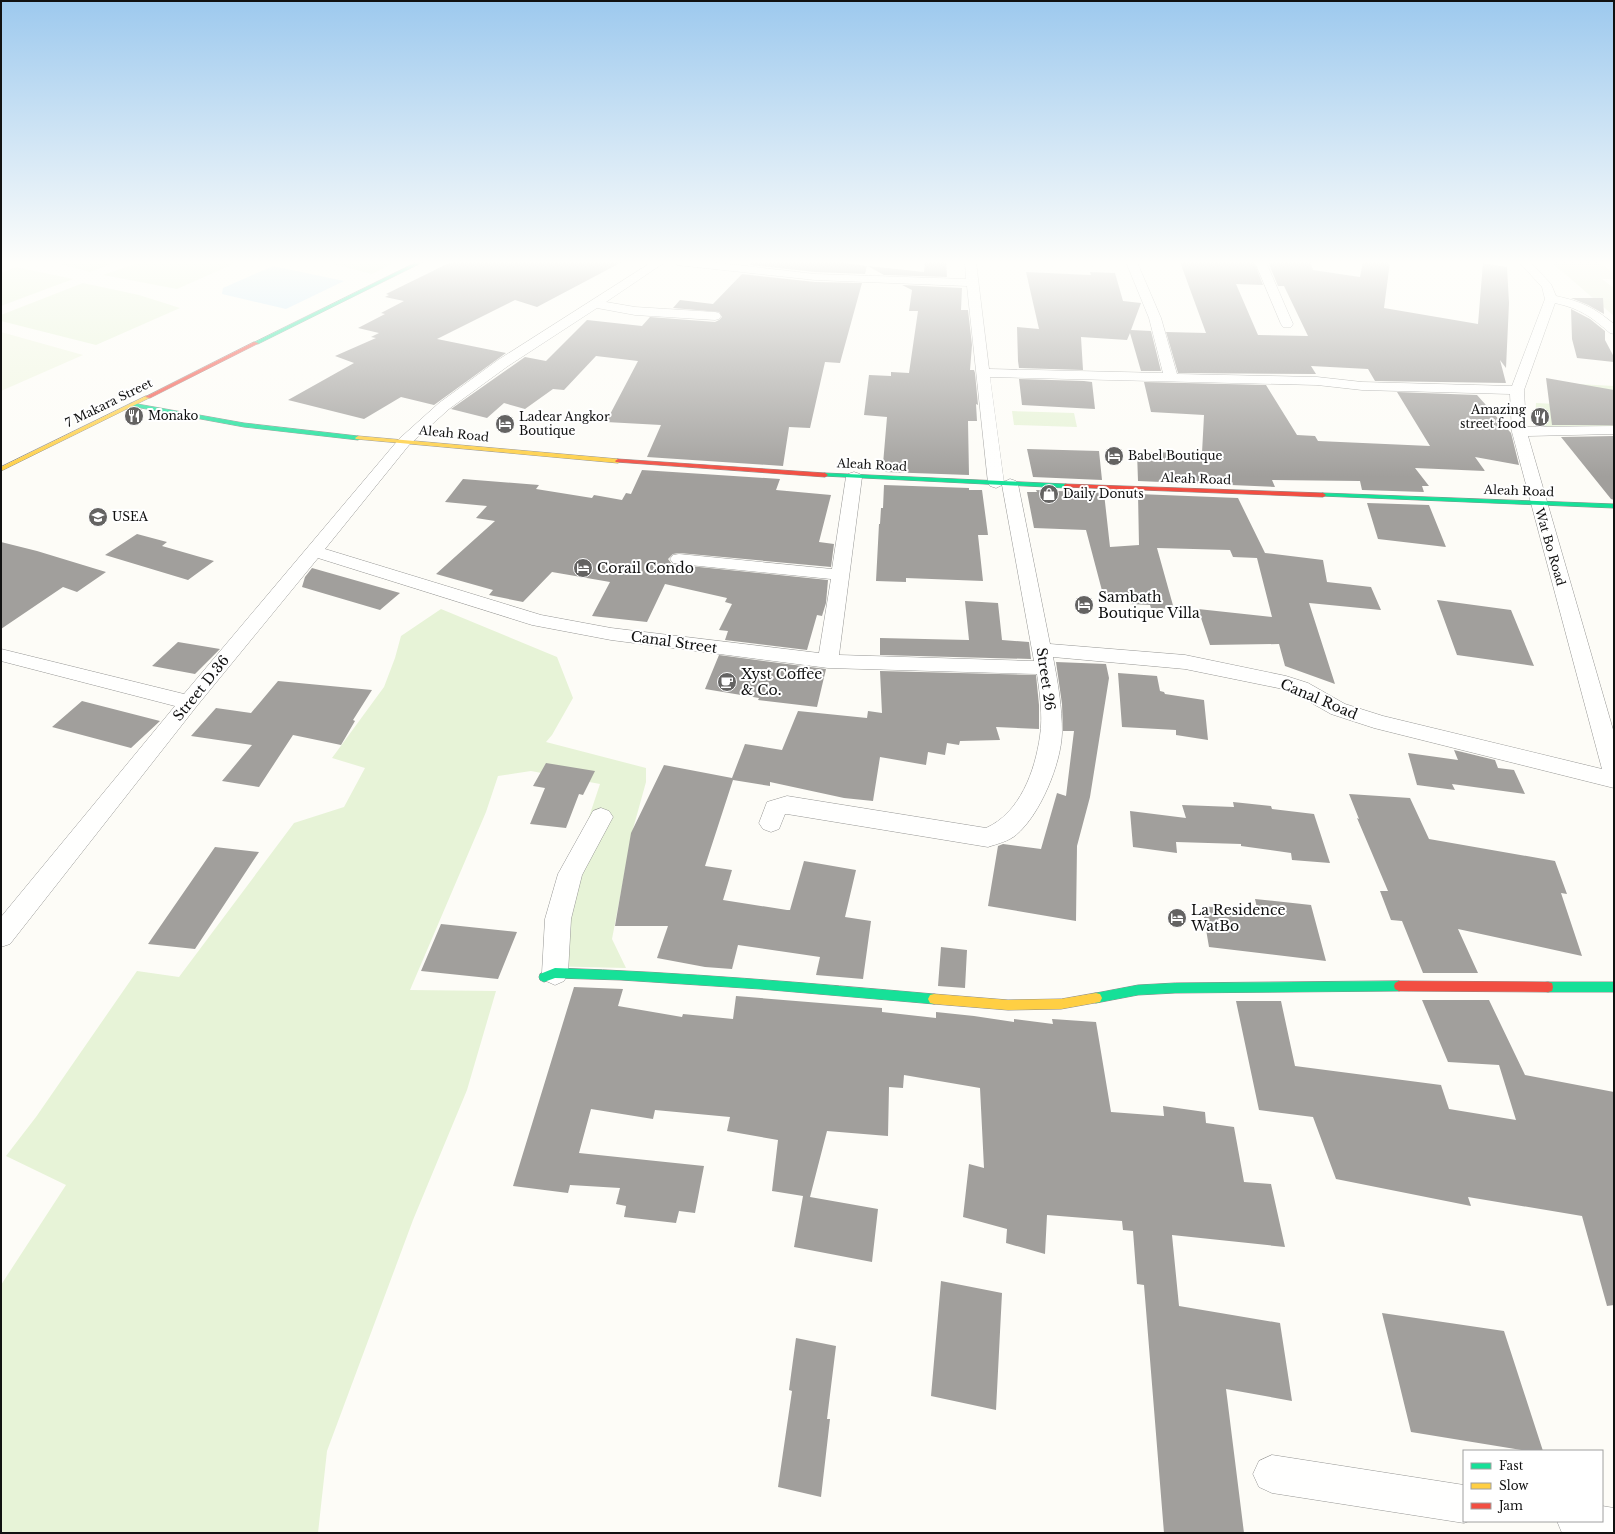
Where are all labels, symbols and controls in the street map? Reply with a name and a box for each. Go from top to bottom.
street label: 7 Makara Street [63,375,155,430]
place label: Amazing street food [1460,402,1527,431]
restaurant icon: Monako [123,405,145,427]
restaurant icon: Amazing street food [1529,406,1551,428]
place label: Monako [148,408,198,423]
place label: Ladear Angkor Boutique [519,409,610,438]
hotel icon: Ladear Angkor Boutique [494,413,516,435]
street label: Aleah Road [417,422,490,445]
hotel icon: Babel Boutique [1103,445,1125,467]
place label: Babel Boutique [1128,448,1223,463]
street label: Aleah Road [836,455,908,474]
street label: Aleah Road [1160,470,1231,487]
street label: Aleah Road [1483,482,1554,499]
shop icon: Daily Donuts [1038,483,1060,505]
place label: Daily Donuts [1063,486,1144,501]
street label: Wat Bo Road [1532,505,1569,587]
school or university icon: USEA [87,506,109,528]
place label: USEA [112,509,149,524]
hotel icon: Corail Condo [572,557,594,579]
place label: Corail Condo [597,559,694,577]
place label: Sambath Boutique Villa [1098,588,1200,622]
hotel icon: Sambath Boutique Villa [1073,594,1095,616]
street label: Canal Street [630,627,719,657]
street label: Street 26 [1033,646,1059,712]
street label: Street D.36 [169,651,233,725]
place label: Xyst Coffee & Co. [741,665,822,699]
cafe icon: Xyst Coffee & Co. [716,671,738,693]
street label: Canal Road [1278,675,1361,724]
place label: La Residence WatBo [1190,901,1286,935]
hotel icon: La Residence WatBo [1166,907,1188,929]
legend [1463,1450,1603,1522]
text: Fast [1499,1458,1524,1473]
text: Slow [1499,1478,1529,1493]
text: Jam [1497,1498,1523,1513]

